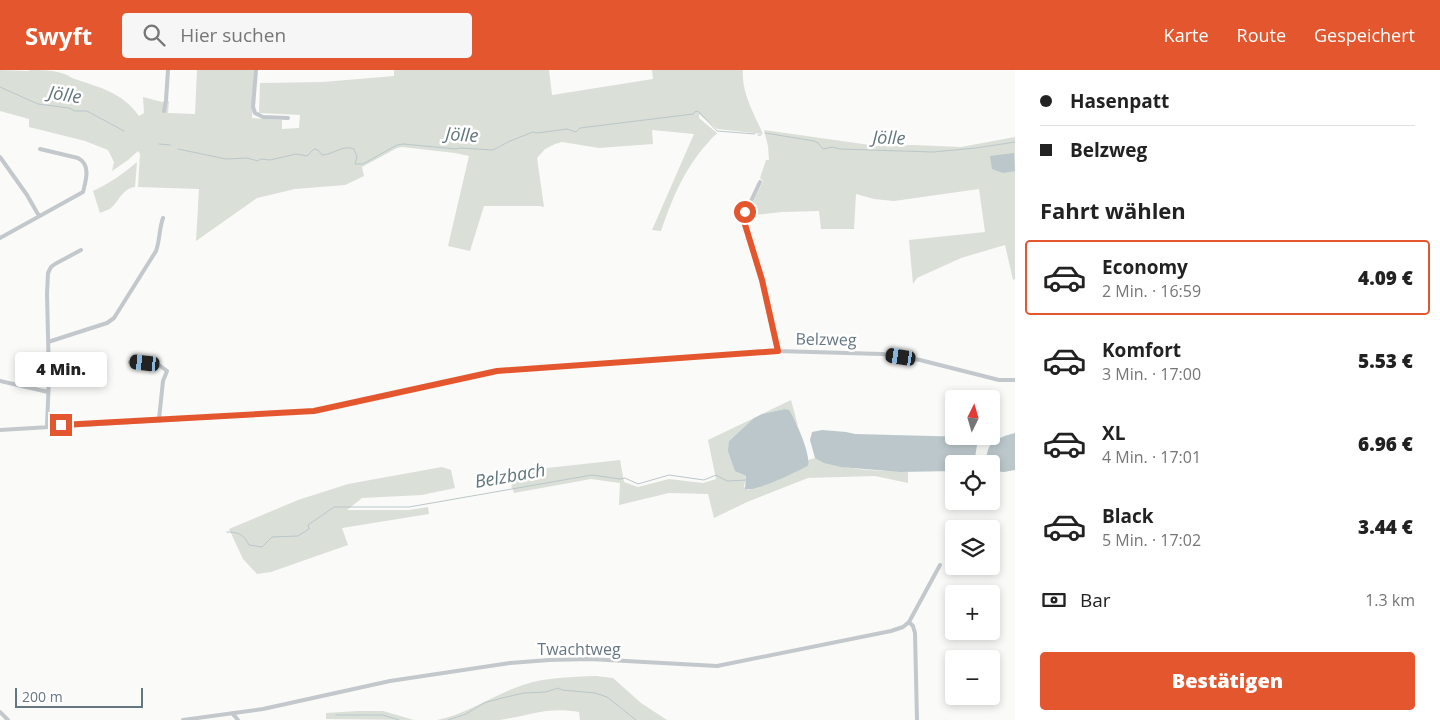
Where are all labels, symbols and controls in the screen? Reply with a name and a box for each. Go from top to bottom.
search box [122,13,472,58]
text: Swyft [25,19,92,52]
icon: search [140,21,168,49]
text: Hier suchen [180,22,286,48]
text: Karte [1164,23,1209,47]
text: Route [1237,23,1286,47]
text: Gespeichert [1314,23,1415,47]
water label: Jölle [44,79,83,108]
text: Hasenpatt [1070,88,1169,114]
water label: Jölle [442,121,479,147]
water label: Jölle [869,124,906,150]
text: Belzweg [1070,137,1147,163]
text: Fahrt wählen [1040,195,1186,225]
route start [734,201,756,223]
text: Economy [1102,254,1188,280]
icon: car [1042,255,1087,300]
text: 4.09 € [1358,265,1413,291]
text: 2 Min. · 16:59 [1102,280,1201,302]
street label: Belzweg [795,327,857,351]
text: Komfort [1102,337,1181,363]
icon: car [1042,338,1087,383]
car [885,347,916,367]
text: 5.53 € [1358,348,1413,374]
callout: 4 Min. [15,352,107,388]
car [129,354,160,372]
text: 4 Min. [36,358,86,380]
text: 3 Min. · 17:00 [1102,363,1201,385]
north arrow [945,390,1000,445]
map controls [945,390,1000,705]
route end [50,414,72,436]
text: XL [1102,420,1125,446]
icon: car [1042,421,1087,466]
text: 6.96 € [1358,431,1413,457]
text: 4 Min. · 17:01 [1102,446,1201,468]
button: locate [945,455,1000,510]
water label: Belzbach [473,457,547,493]
text: Black [1102,503,1154,529]
icon: car [1042,504,1087,549]
text: 3.44 € [1358,514,1413,540]
button: layers [945,520,1000,575]
text: 5 Min. · 17:02 [1102,529,1201,551]
button: + [945,585,1000,640]
icon: cash [1040,586,1068,614]
text: Bar [1080,587,1111,613]
text: 1.3 km [1365,589,1415,611]
street label: Twachtweg [537,638,621,660]
button: − [945,650,1000,705]
button: Bestätigen [1040,652,1415,710]
scale bar [15,685,142,708]
text: 200 m [22,687,63,706]

